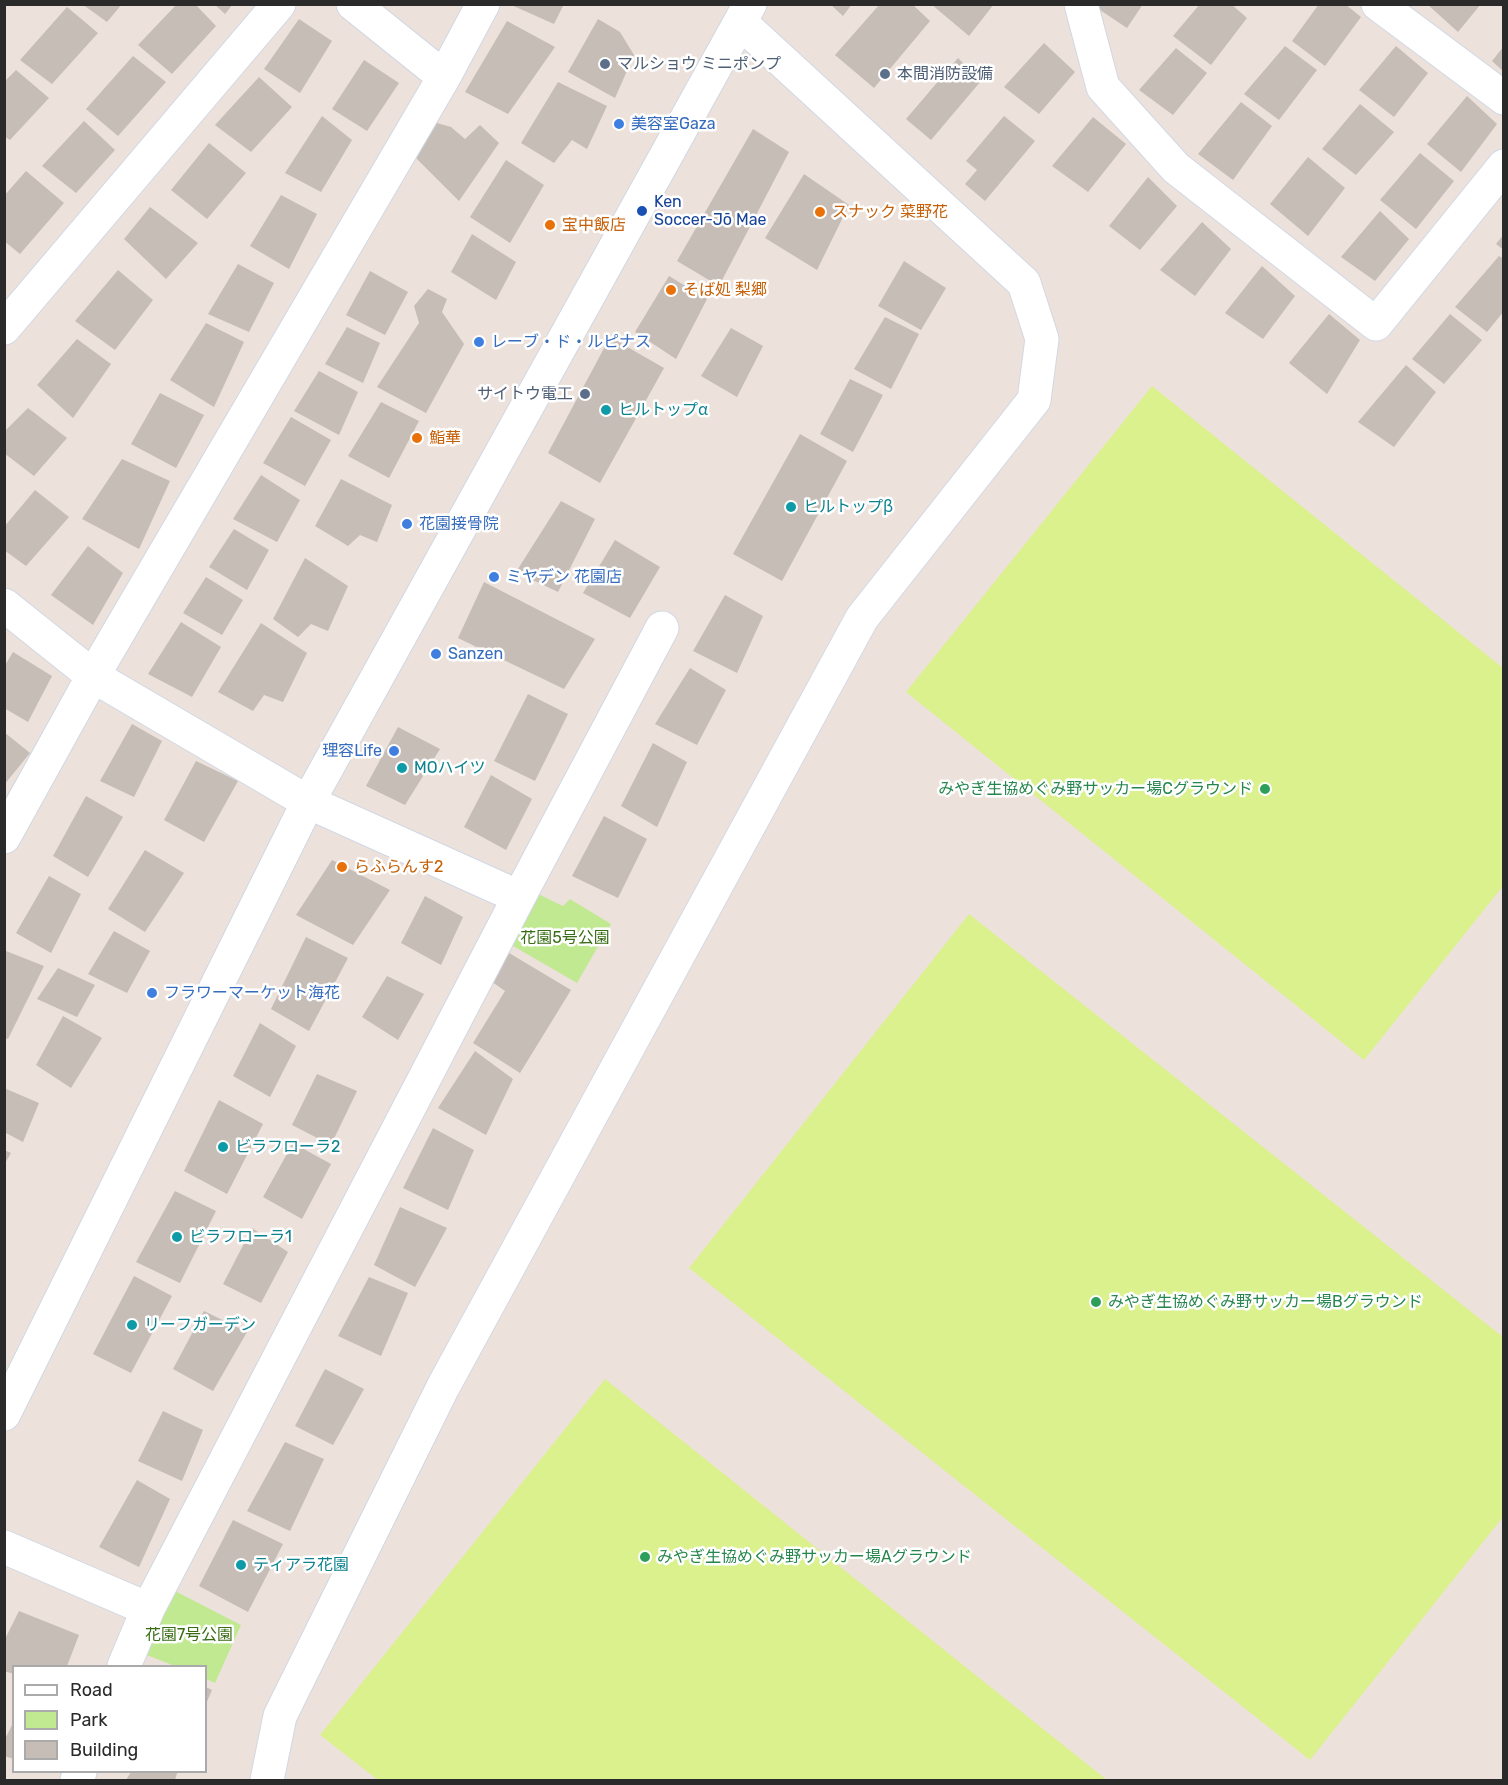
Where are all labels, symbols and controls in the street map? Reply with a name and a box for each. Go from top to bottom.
place label: マルショウ ミニポンプ [617,54,781,74]
marker: マルショウ ミニポンプ [598,57,612,71]
place label: 本間消防設備 [897,64,993,84]
marker: 本間消防設備 [878,67,892,81]
place label: 美容室Gaza [631,114,716,134]
marker: 美容室Gaza [612,117,626,131]
place label: Ken Soccer-Jō Mae [654,192,766,230]
place label: スナック 菜野花 [832,202,948,222]
marker: Ken Soccer-Jō Mae [635,204,649,218]
marker: スナック 菜野花 [813,205,827,219]
place label: 宝中飯店 [562,215,626,235]
marker: 宝中飯店 [543,218,557,232]
place label: そば処 梨郷 [683,280,767,300]
marker: そば処 梨郷 [664,283,678,297]
place label: レーブ・ド・ルピナス [491,332,651,352]
marker: レーブ・ド・ルピナス [472,335,486,349]
place label: サイトウ電工 [477,384,573,404]
marker: サイトウ電工 [578,387,592,401]
place label: ヒルトップα [618,400,708,420]
marker: ヒルトップα [599,403,613,417]
place label: 鮨華 [429,428,461,448]
marker: 鮨華 [410,431,424,445]
place label: ヒルトップβ [803,497,893,517]
marker: ヒルトップβ [784,500,798,514]
place label: 花園接骨院 [419,514,499,534]
marker: 花園接骨院 [400,517,414,531]
place label: ミヤデン 花園店 [506,567,622,587]
marker: ミヤデン 花園店 [487,570,501,584]
place label: Sanzen [448,644,503,664]
marker: Sanzen [429,647,443,661]
place label: 理容Life [322,741,382,761]
marker: 理容Life [387,744,401,758]
place label: MOハイツ [414,758,486,778]
marker: MOハイツ [395,761,409,775]
place label: みやぎ生協めぐみ野サッカー場Cグラウンド [938,779,1253,799]
marker: みやぎ生協めぐみ野サッカー場Cグラウンド [1258,782,1272,796]
place label: らふらんす2 [354,857,443,877]
marker: らふらんす2 [335,860,349,874]
park label: 花園5号公園 [520,928,610,948]
place label: フラワーマーケット海花 [164,983,340,1003]
marker: フラワーマーケット海花 [145,986,159,1000]
place label: ビラフローラ2 [235,1137,340,1157]
marker: ビラフローラ2 [216,1140,230,1154]
place label: ビラフローラ1 [189,1227,292,1247]
marker: ビラフローラ1 [170,1230,184,1244]
place label: みやぎ生協めぐみ野サッカー場Bグラウンド [1108,1292,1423,1312]
marker: みやぎ生協めぐみ野サッカー場Bグラウンド [1089,1295,1103,1309]
place label: リーフガーデン [144,1315,256,1335]
marker: リーフガーデン [125,1318,139,1332]
place label: みやぎ生協めぐみ野サッカー場Aグラウンド [657,1547,972,1567]
marker: みやぎ生協めぐみ野サッカー場Aグラウンド [638,1550,652,1564]
place label: ティアラ花園 [253,1555,349,1575]
marker: ティアラ花園 [234,1558,248,1572]
park label: 花園7号公園 [145,1625,233,1645]
legend [12,1665,207,1773]
text: Road [70,1679,113,1701]
text: Park [70,1709,107,1731]
text: Building [70,1739,138,1761]

